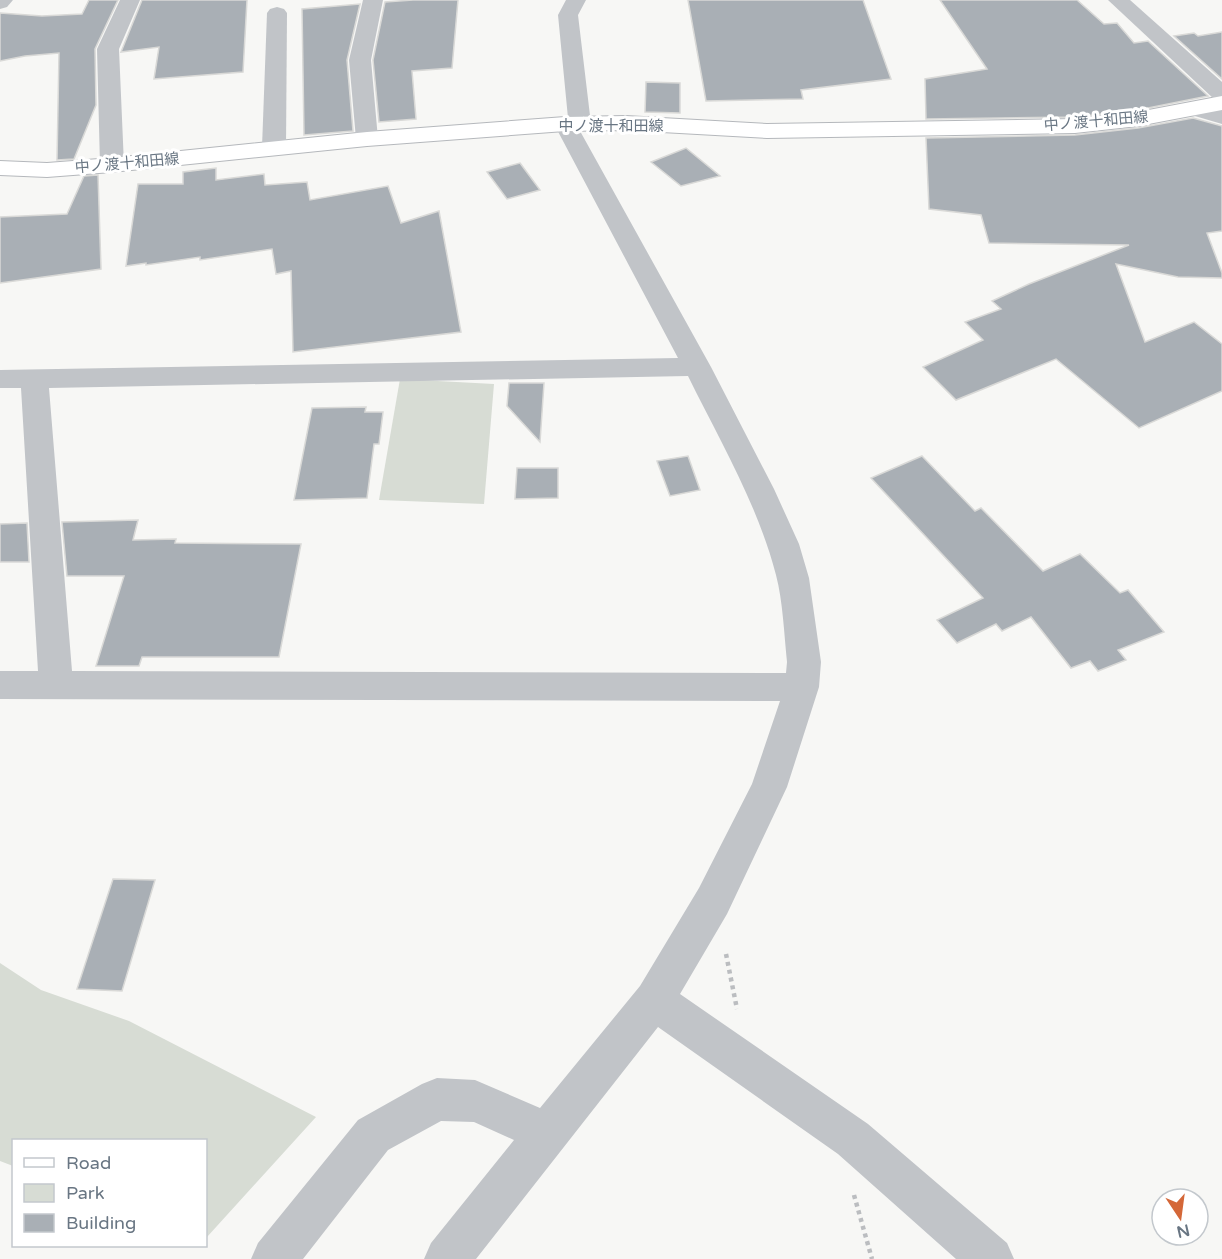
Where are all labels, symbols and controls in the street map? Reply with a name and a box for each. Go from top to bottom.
street label: 中ノ渡十和田線 [1043,107,1149,135]
street label: 中ノ渡十和田線 [558,117,664,135]
street label: 中ノ渡十和田線 [74,149,180,177]
legend [12,1139,207,1247]
text: Road [66,1152,111,1174]
text: Park [66,1182,105,1204]
north arrow [1150,1187,1210,1247]
text: Building [66,1212,136,1234]
text: N [1175,1219,1192,1242]

